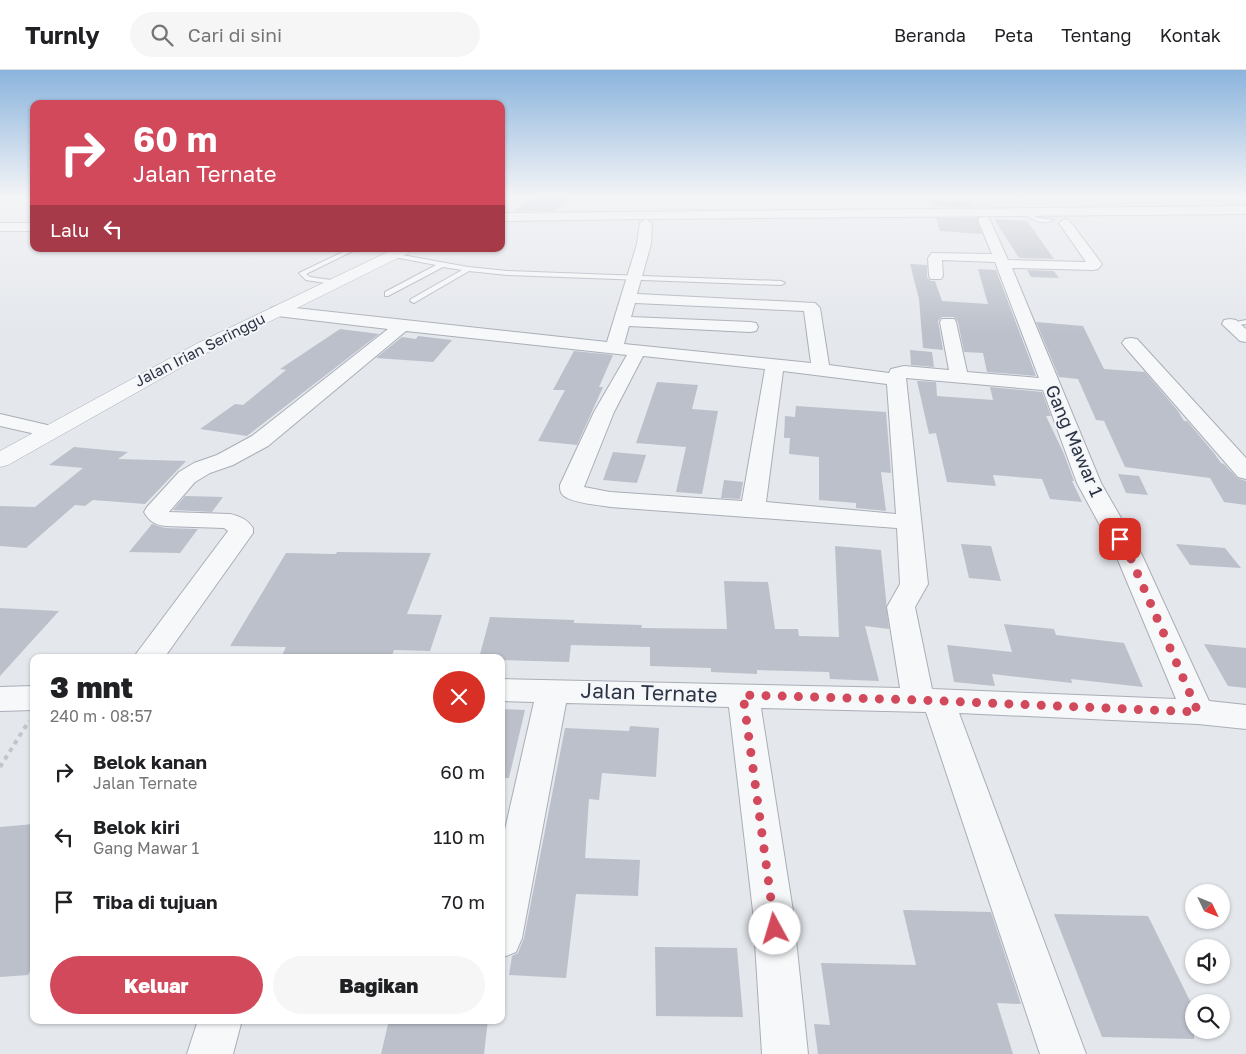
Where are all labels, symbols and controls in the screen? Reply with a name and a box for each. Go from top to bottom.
search box [130,12,480,57]
text: Turnly [25,20,100,49]
icon: search [148,21,176,49]
text: Cari di sini [188,23,282,46]
text: Beranda [894,24,966,46]
text: Peta [994,24,1033,46]
text: Tentang [1061,24,1132,46]
text: Kontak [1160,24,1221,46]
text: 60 m [133,118,217,160]
icon: right [50,120,115,185]
text: Jalan Ternate [133,160,276,187]
icon: left [99,215,127,243]
text: Lalu [50,218,89,241]
street label: Jalan Irian Seringgu [131,308,268,390]
street label: Gang Mawar 1 [1041,381,1109,500]
pin [1099,518,1141,560]
icon: arrive [1106,525,1134,553]
text: 3 mnt [50,669,133,705]
button: close [433,671,485,723]
street label: Jalan Ternate [580,677,718,707]
text: 240 m · 08:57 [50,706,152,726]
text: Belok kanan [93,750,207,773]
icon: right [50,758,78,786]
text: 60 m [440,760,485,783]
text: Jalan Ternate [93,773,197,793]
text: Belok kiri [93,815,180,838]
icon: left [50,823,78,851]
text: 110 m [433,825,485,848]
text: Gang Mawar 1 [93,838,199,858]
north arrow [1185,884,1230,929]
map controls [1185,884,1230,1039]
icon: arrive [50,888,78,916]
text: Tiba di tujuan [93,890,218,913]
text: 70 m [442,890,485,913]
position arrow [748,902,800,954]
button: sound [1185,939,1230,984]
button: Keluar [50,956,263,1014]
button: Bagikan [273,956,485,1014]
button: search [1185,994,1230,1039]

